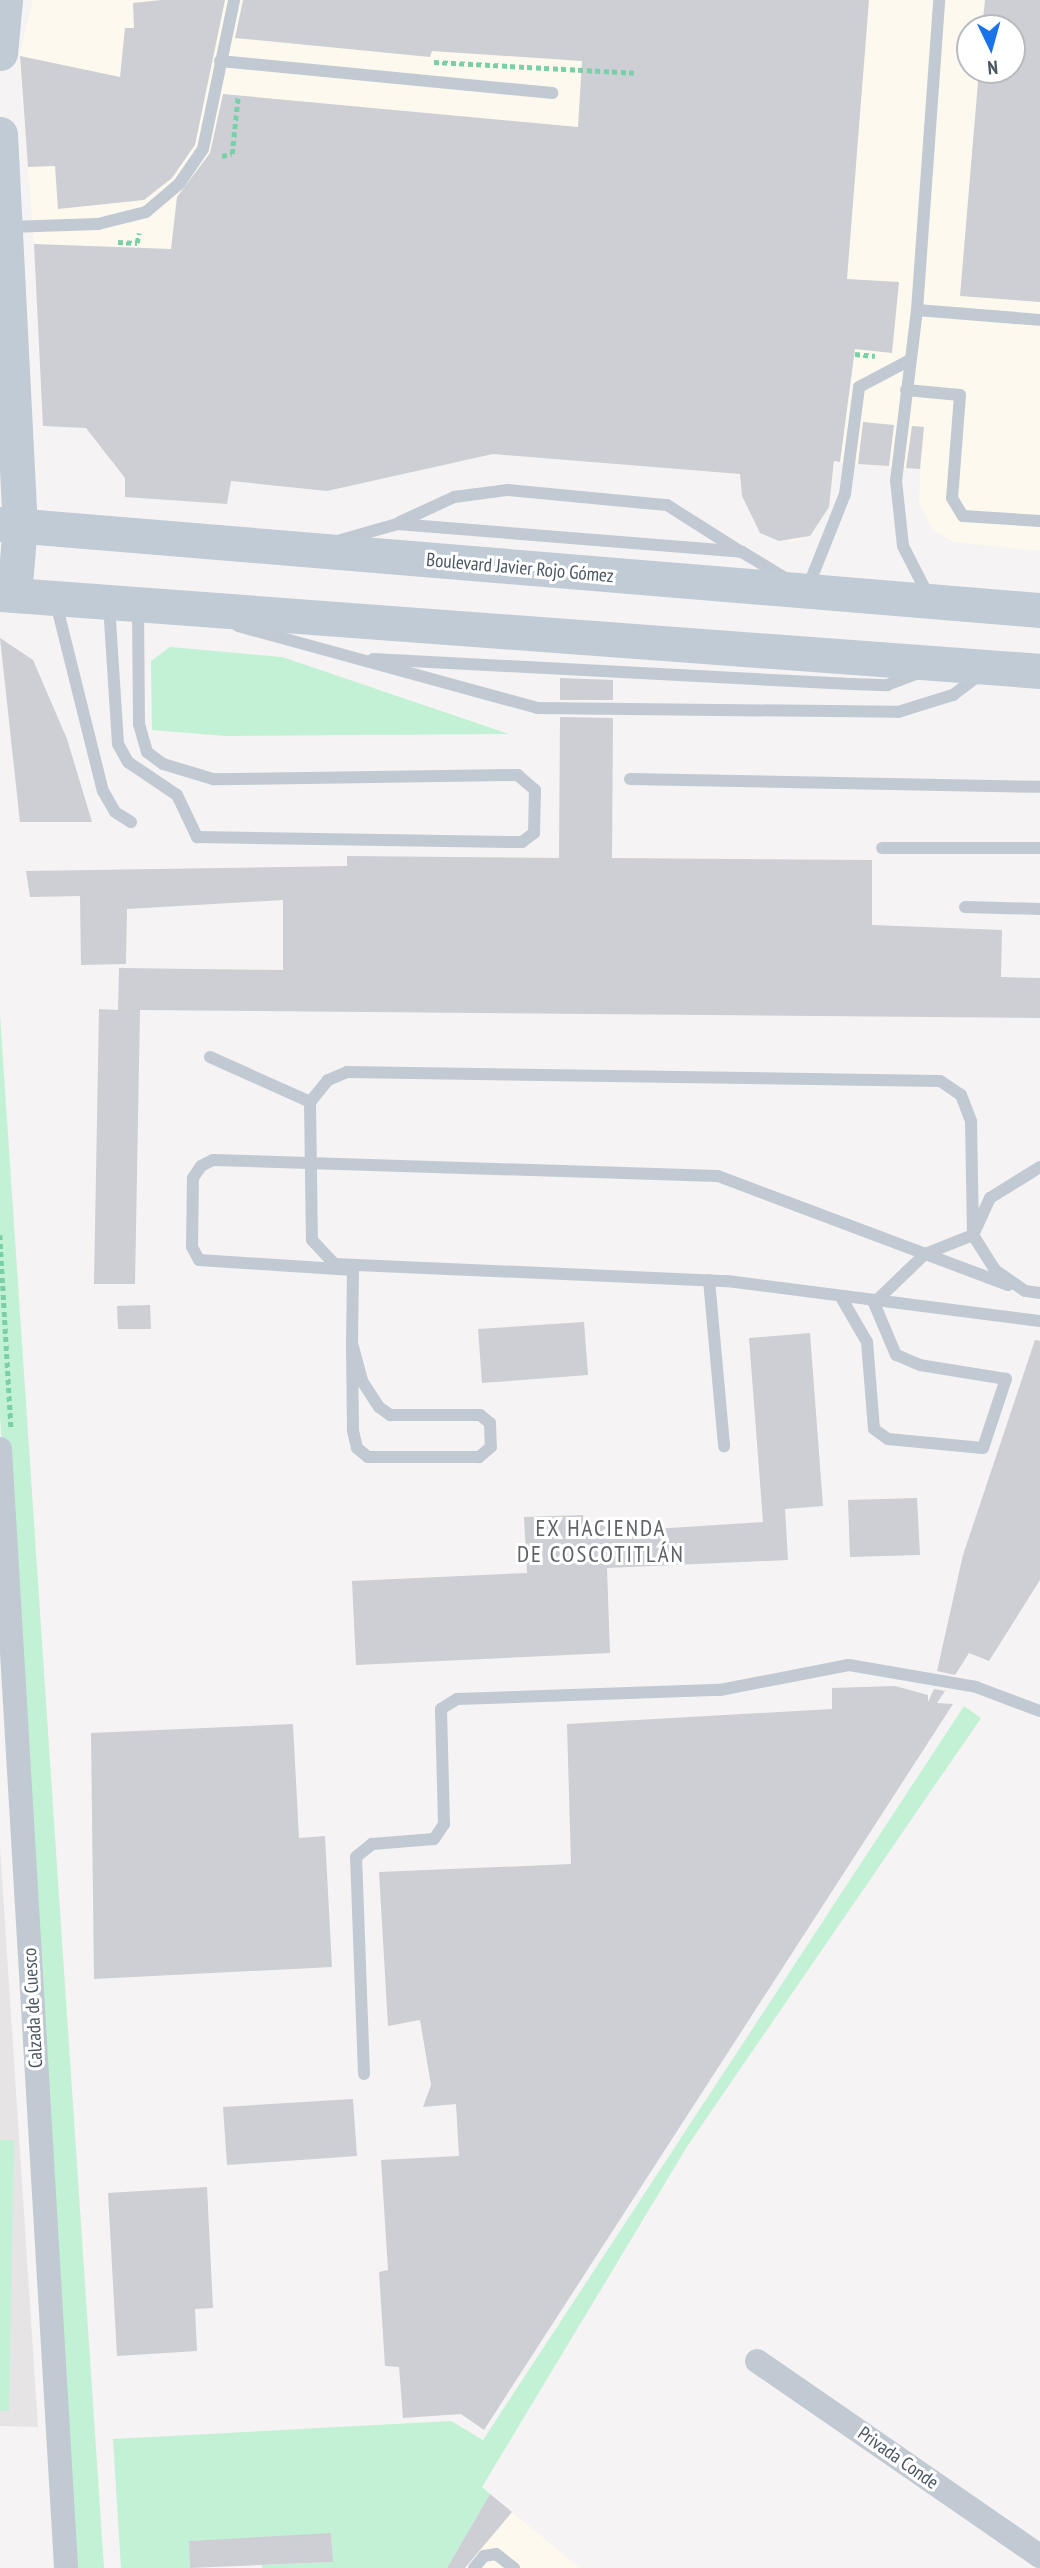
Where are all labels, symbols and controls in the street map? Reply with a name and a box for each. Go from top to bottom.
north arrow [956,14,1026,84]
text: N [987,56,999,80]
street label: Boulevard Javier Rojo Gómez [425,548,615,588]
district label: EX HACIENDA DE COSCOTITLÁN [519,1514,683,1568]
street label: Calzada de Cuesco [18,1947,48,2069]
street label: Privada Conde [853,2422,943,2494]

